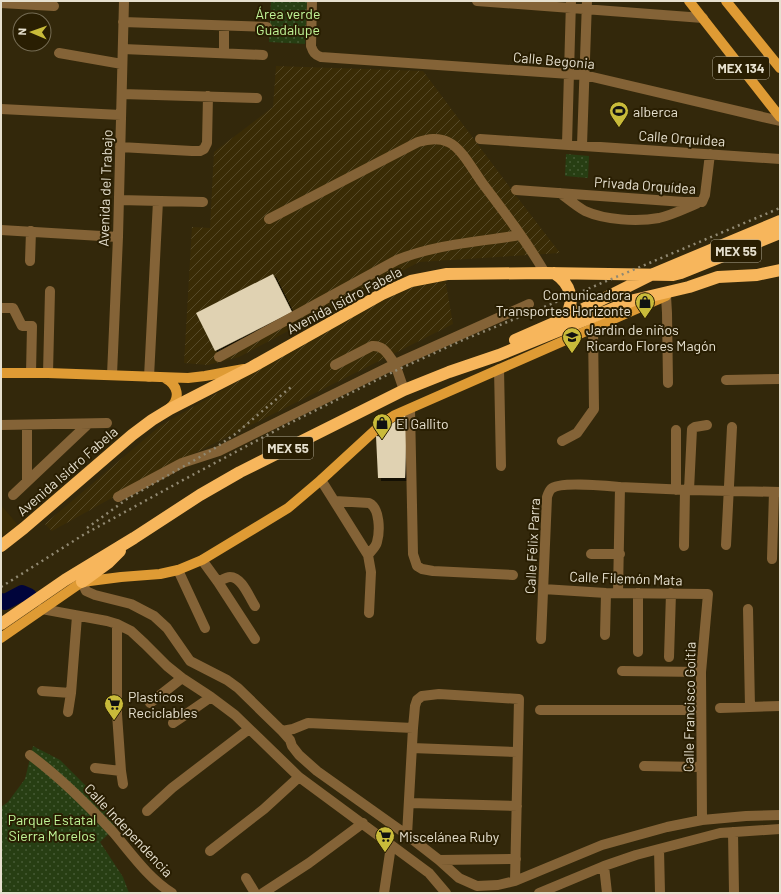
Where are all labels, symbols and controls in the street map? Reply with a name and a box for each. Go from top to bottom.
park label: Área verde Guadalupe [256,5,320,38]
north arrow [12,12,52,52]
text: N [15,28,28,36]
street label: Calle Begonia [512,48,596,72]
road number: MEX 134 [713,57,769,79]
sports icon: alberca [608,100,630,128]
place label: alberca [633,103,678,120]
street label: Calle Orquidea [638,126,726,150]
street label: Avenida del Trabajo [94,129,116,247]
street label: Privada Orquídea [593,173,697,197]
road number: MEX 55 [711,240,761,262]
street label: Avenida Isidro Fabela [284,263,404,337]
place label: Comunicadora Transportes Horizonte [496,286,631,319]
shop icon: Comunicadora Transportes Horizonte [634,291,656,319]
place label: Jardin de niños Ricardo Flores Magón [586,321,716,354]
school or university icon: Jardin de niños Ricardo Flores Magón [561,326,583,354]
shop icon: El Gallito [371,412,393,440]
place label: El Gallito [396,415,449,432]
street label: Avenida Isidro Fabela [13,423,121,519]
road number: MEX 55 [263,437,313,459]
street label: Calle Félix Parra [521,498,543,594]
street label: Calle Filemón Mata [569,568,683,588]
street label: Calle Francisco Goitia [679,642,699,772]
place label: Plasticos Reciclables [128,688,198,721]
supermarket icon: Plasticos Reciclables [103,693,125,721]
street label: Calle Independencia [81,780,177,880]
park label: Parque Estatal Sierra Morelos [8,811,96,844]
supermarket icon: Miscelánea Ruby [374,825,396,853]
place label: Miscelánea Ruby [399,828,500,845]

